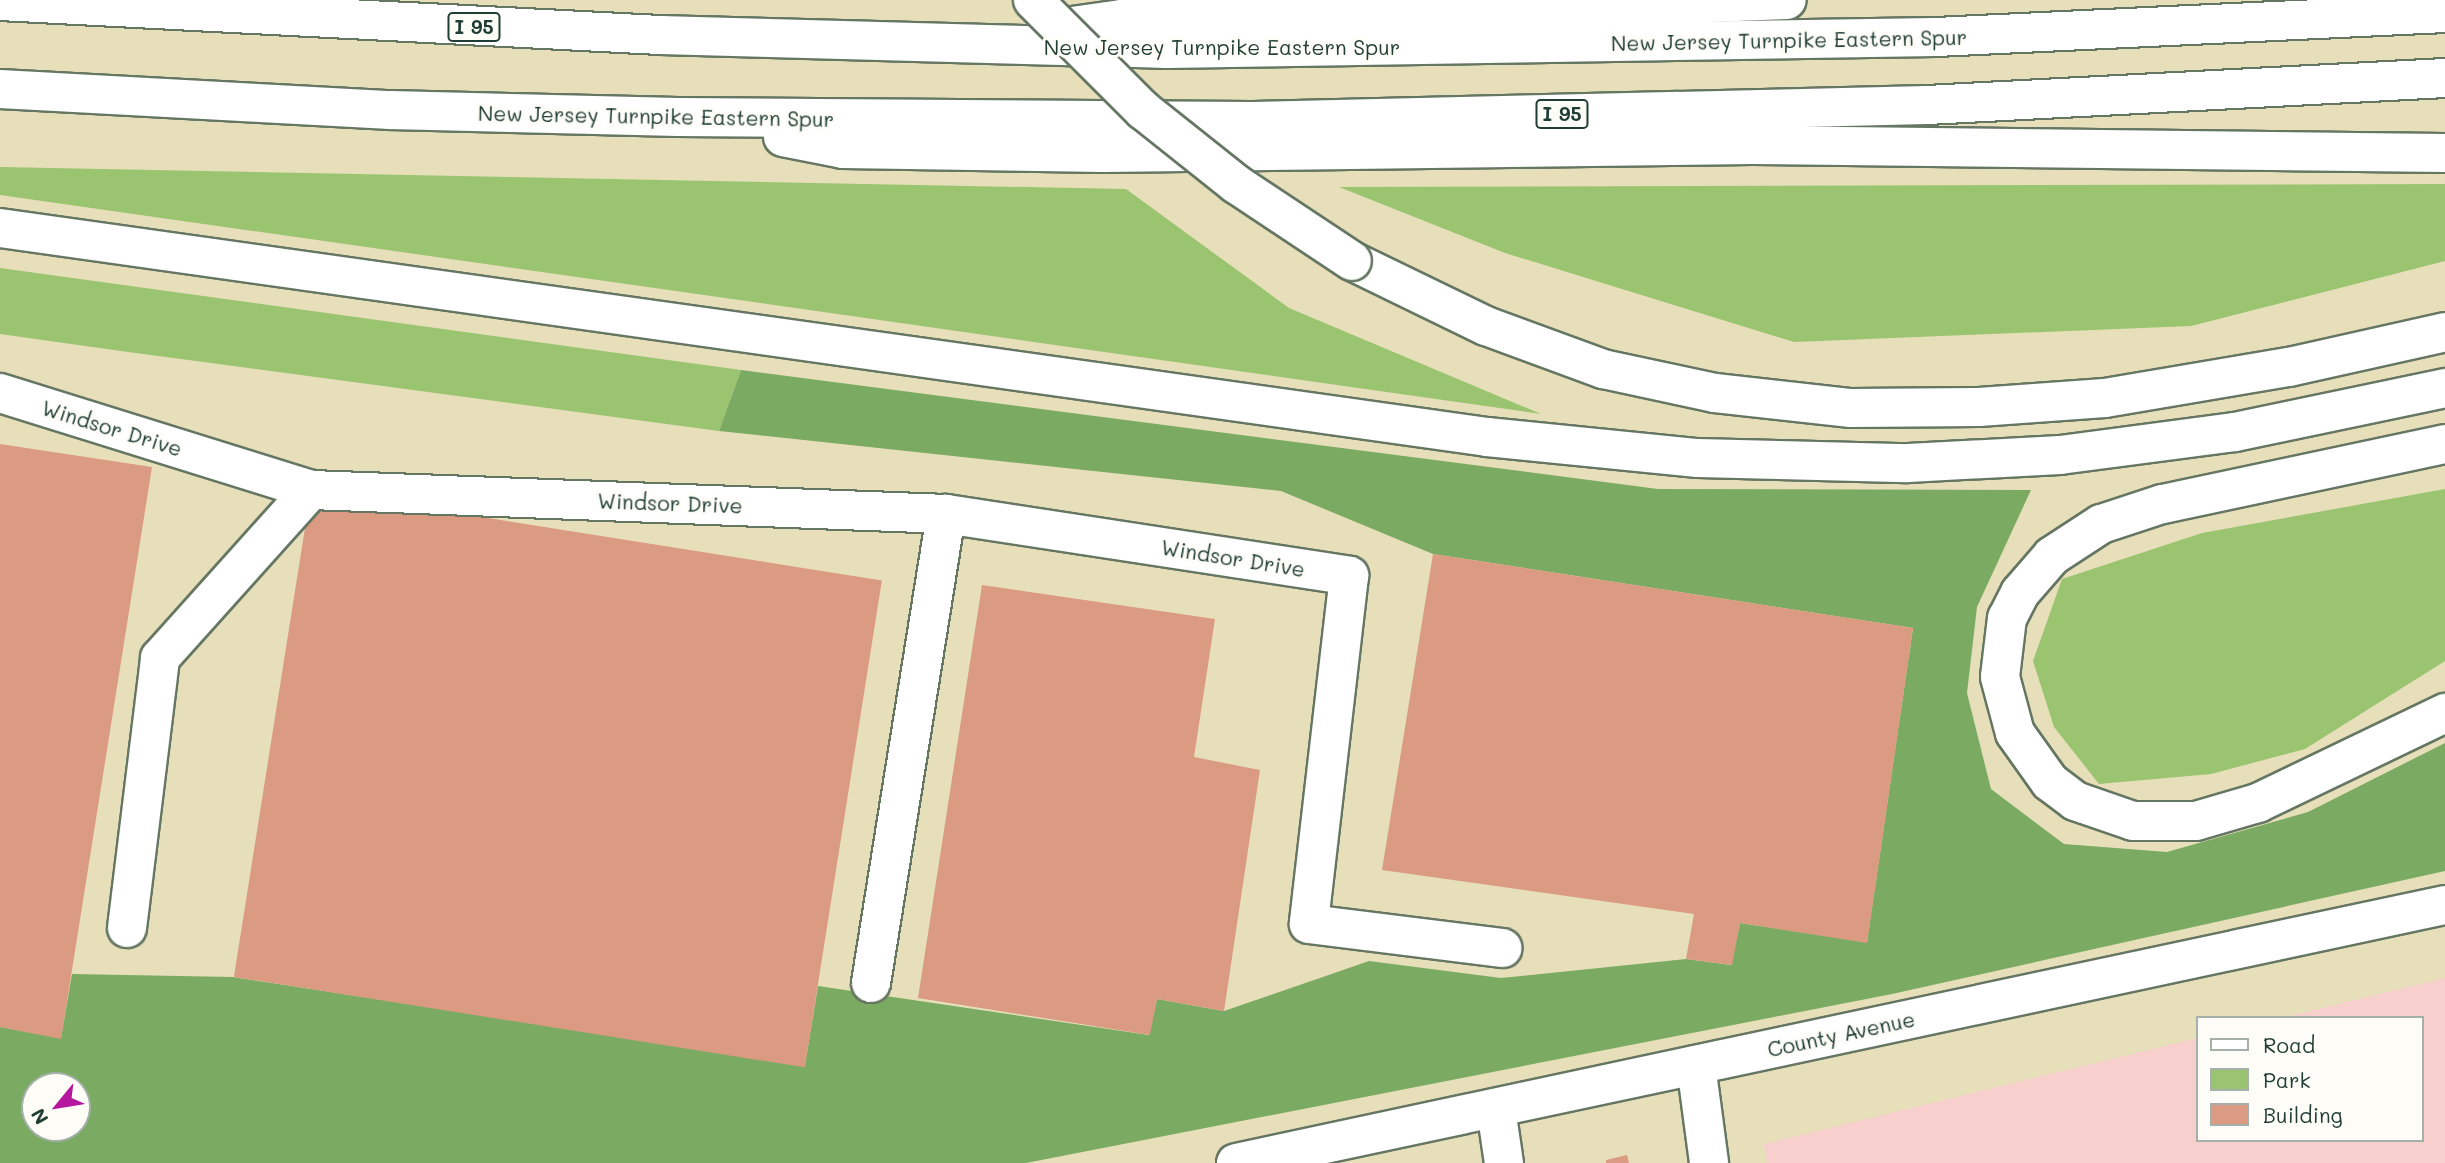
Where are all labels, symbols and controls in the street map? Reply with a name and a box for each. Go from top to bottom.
road number: I 95 [446,12,502,42]
street label: New Jersey Turnpike Eastern Spur [1611,24,1967,56]
street label: New Jersey Turnpike Eastern Spur [1044,34,1400,60]
road number: I 95 [1534,98,1590,130]
street label: New Jersey Turnpike Eastern Spur [478,100,834,132]
street label: Windsor Drive [39,395,185,461]
street label: Windsor Drive [597,488,743,518]
street label: Windsor Drive [1159,534,1307,582]
street label: County Avenue [1765,1006,1917,1062]
legend [2196,1016,2424,1142]
text: Road [2263,1031,2315,1058]
text: Park [2263,1066,2311,1093]
north arrow [21,1072,91,1142]
text: Building [2263,1101,2343,1128]
text: N [25,1104,54,1129]

